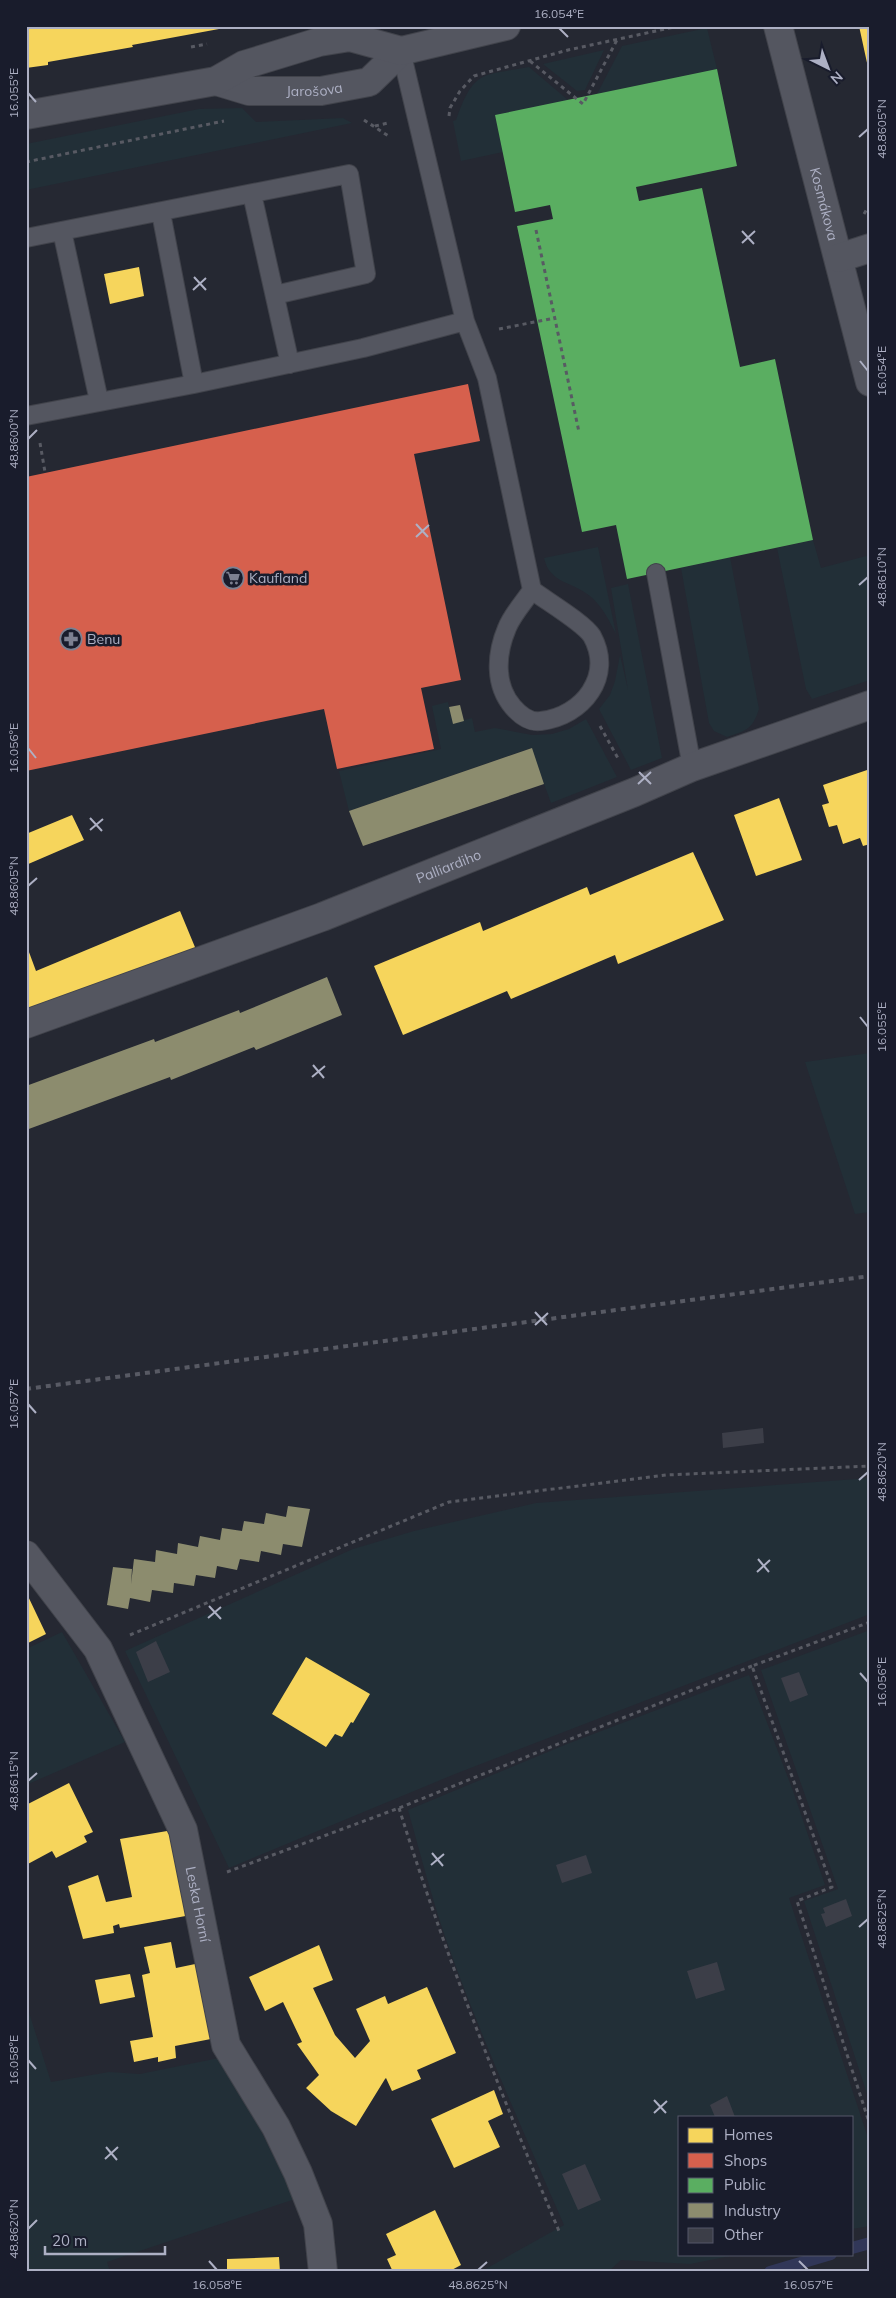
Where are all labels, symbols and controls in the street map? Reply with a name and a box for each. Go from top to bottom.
text: 16.054°E [534,6,584,21]
north arrow [804,42,854,92]
text: N [827,67,847,88]
text: 16.055°E [6,68,21,118]
street label: Jarošova [286,78,344,100]
text: 48.8605°N [874,99,889,159]
street label: Kosmákova [806,166,842,243]
text: 16.054°E [874,346,889,396]
text: 48.8600°N [6,409,21,469]
text: 48.8610°N [874,547,889,607]
supermarket icon: Kaufland [221,566,245,590]
place label: Kaufland [249,569,307,587]
pharmacy icon: Benu [59,627,83,651]
place label: Benu [87,630,120,648]
text: 16.056°E [6,723,21,773]
street label: Palliardiho [413,845,484,888]
text: 48.8605°N [6,856,21,916]
text: 16.055°E [874,1002,889,1052]
text: 16.057°E [6,1379,21,1429]
text: 48.8620°N [874,1442,889,1502]
text: 16.056°E [874,1657,889,1707]
text: 48.8615°N [6,1751,21,1811]
street label: Leska Horní [181,1865,214,1944]
text: 48.8625°N [874,1889,889,1949]
text: 16.058°E [6,2035,21,2085]
legend [678,2116,854,2256]
text: Homes [724,2125,773,2144]
text: Shops [724,2151,767,2170]
text: Public [724,2175,766,2194]
text: 48.8620°N [6,2199,21,2259]
text: Industry [724,2201,781,2220]
scale bar [45,2223,165,2255]
text: Other [724,2225,764,2244]
text: 20 m [52,2231,87,2250]
text: 16.058°E [192,2277,242,2292]
text: 48.8625°N [448,2277,508,2292]
text: 16.057°E [783,2277,833,2292]

